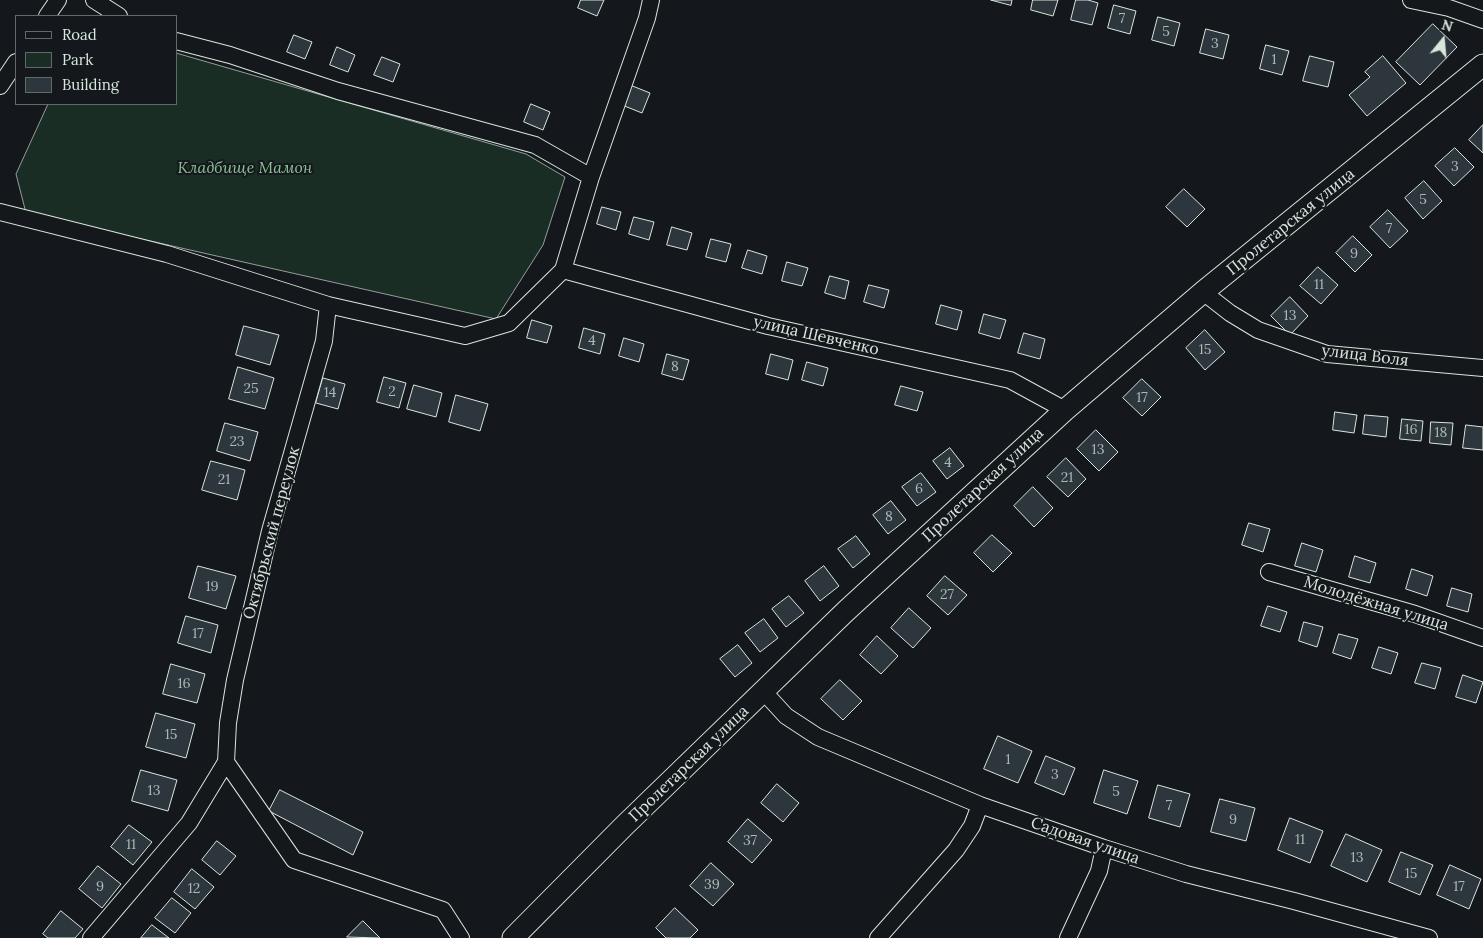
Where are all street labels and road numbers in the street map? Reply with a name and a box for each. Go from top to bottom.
street label: Пролетарская улица [1223,164,1359,280]
street label: улица Шевченко [751,312,881,360]
street label: улица Воля [1320,341,1410,371]
street label: Пролетарская улица [918,424,1048,546]
street label: Октябрьский переулок [240,444,304,622]
street label: Молодёжная улица [1301,573,1451,635]
street label: Пролетарская улица [625,702,753,826]
street label: Садовая улица [1028,813,1142,869]

